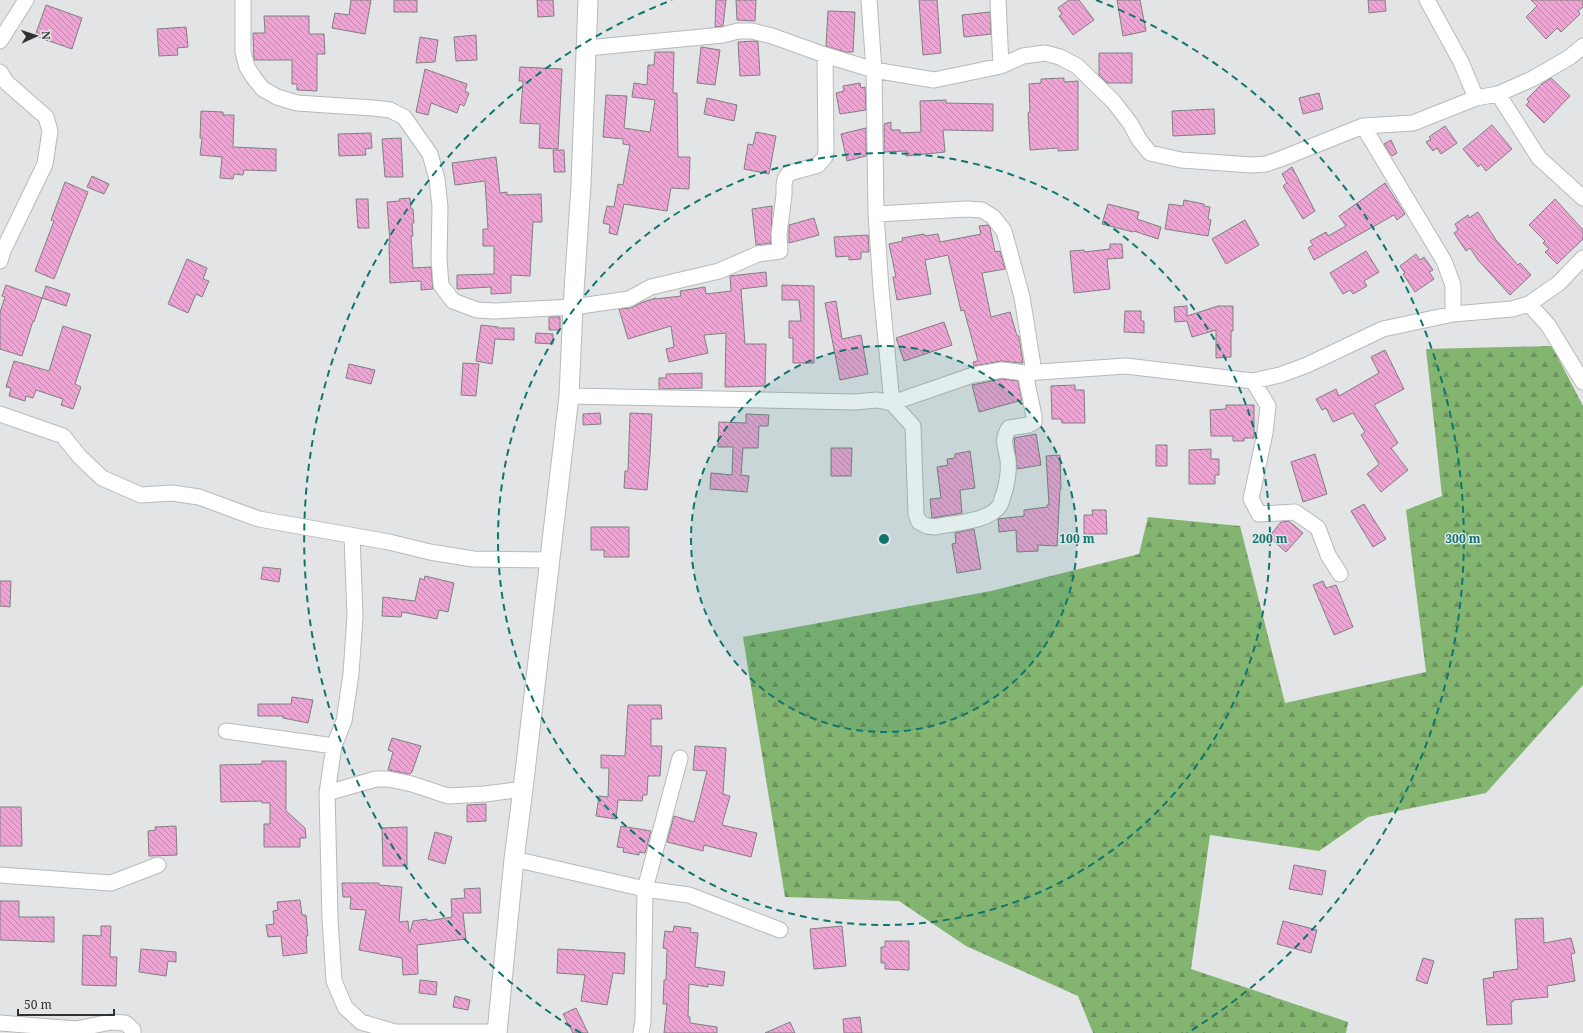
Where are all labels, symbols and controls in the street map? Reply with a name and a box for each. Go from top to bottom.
north arrow [16,16,56,56]
text: N [39,31,54,41]
text: 100 m [1059,530,1095,547]
text: 200 m [1252,530,1288,547]
text: 300 m [1445,530,1481,547]
centre of rings [877,532,891,546]
scale bar [18,991,114,1017]
text: 50 m [24,996,52,1013]

